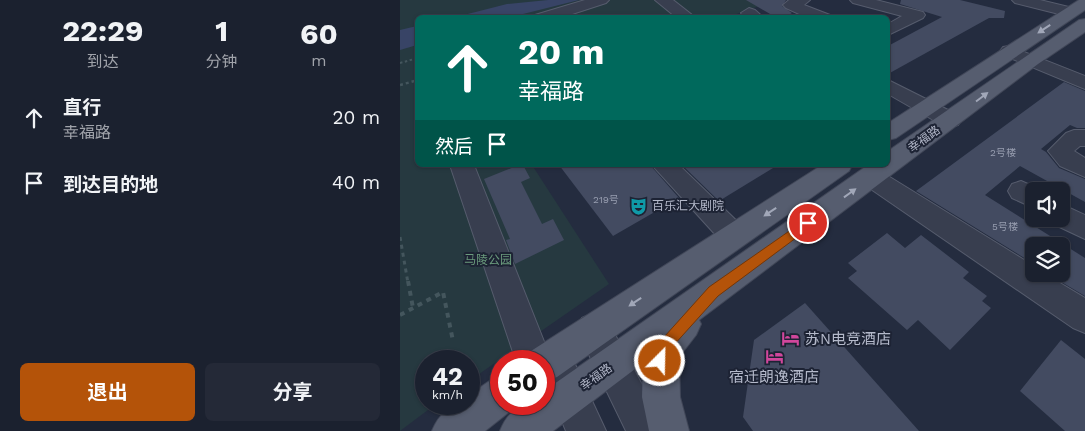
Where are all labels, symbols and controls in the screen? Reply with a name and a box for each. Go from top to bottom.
text: 22:29 [62,13,143,48]
text: 1 [215,13,228,48]
text: 60 [300,16,338,51]
one-way arrow [1037,24,1050,33]
text: 20 m [518,31,604,73]
icon: ahead [435,35,500,100]
text: m [311,51,326,70]
text: 到达 [87,52,119,71]
text: 分钟 [206,52,238,71]
text: 幸福路 [518,79,584,104]
one-way arrow [975,92,989,102]
text: 直行 [63,96,101,119]
icon: ahead [20,104,48,132]
text: 20 m [333,106,380,129]
text: 幸福路 [63,123,111,142]
street label: 幸福路 [905,123,943,155]
icon: arrive [483,130,511,158]
text: 然后 [435,135,473,158]
house number: 2号楼 [990,147,1016,158]
icon: arrive [20,169,48,197]
text: 40 m [332,171,380,194]
text: 到达目的地 [63,173,158,196]
map controls [1025,182,1070,282]
button: sound [1025,182,1070,227]
one-way arrow [843,187,856,198]
house number: 219号 [593,194,619,205]
theatre icon: 百乐汇大剧院 [628,196,648,216]
place label: 百乐汇大剧院 [652,199,724,213]
pin [787,202,829,244]
one-way arrow [763,207,777,217]
icon: arrive [794,209,822,237]
house number: 5号楼 [992,221,1018,232]
button: layers [1025,237,1070,282]
park label: 马陵公园 [464,253,512,267]
one-way arrow [628,298,642,307]
hotel icon: 苏N电竞酒店 [781,329,801,349]
place label: 苏N电竞酒店 [805,330,891,348]
position arrow [633,334,685,386]
hotel icon: 宿迁朗逸酒店 [764,346,784,366]
speed limit sign: 50 [490,350,555,415]
street label: 幸福路 [577,361,615,393]
text: 42 [432,362,463,391]
button: 退出 [20,363,195,421]
button: 分享 [205,363,380,421]
place label: 宿迁朗逸酒店 [729,368,819,386]
text: km/h [432,388,463,402]

